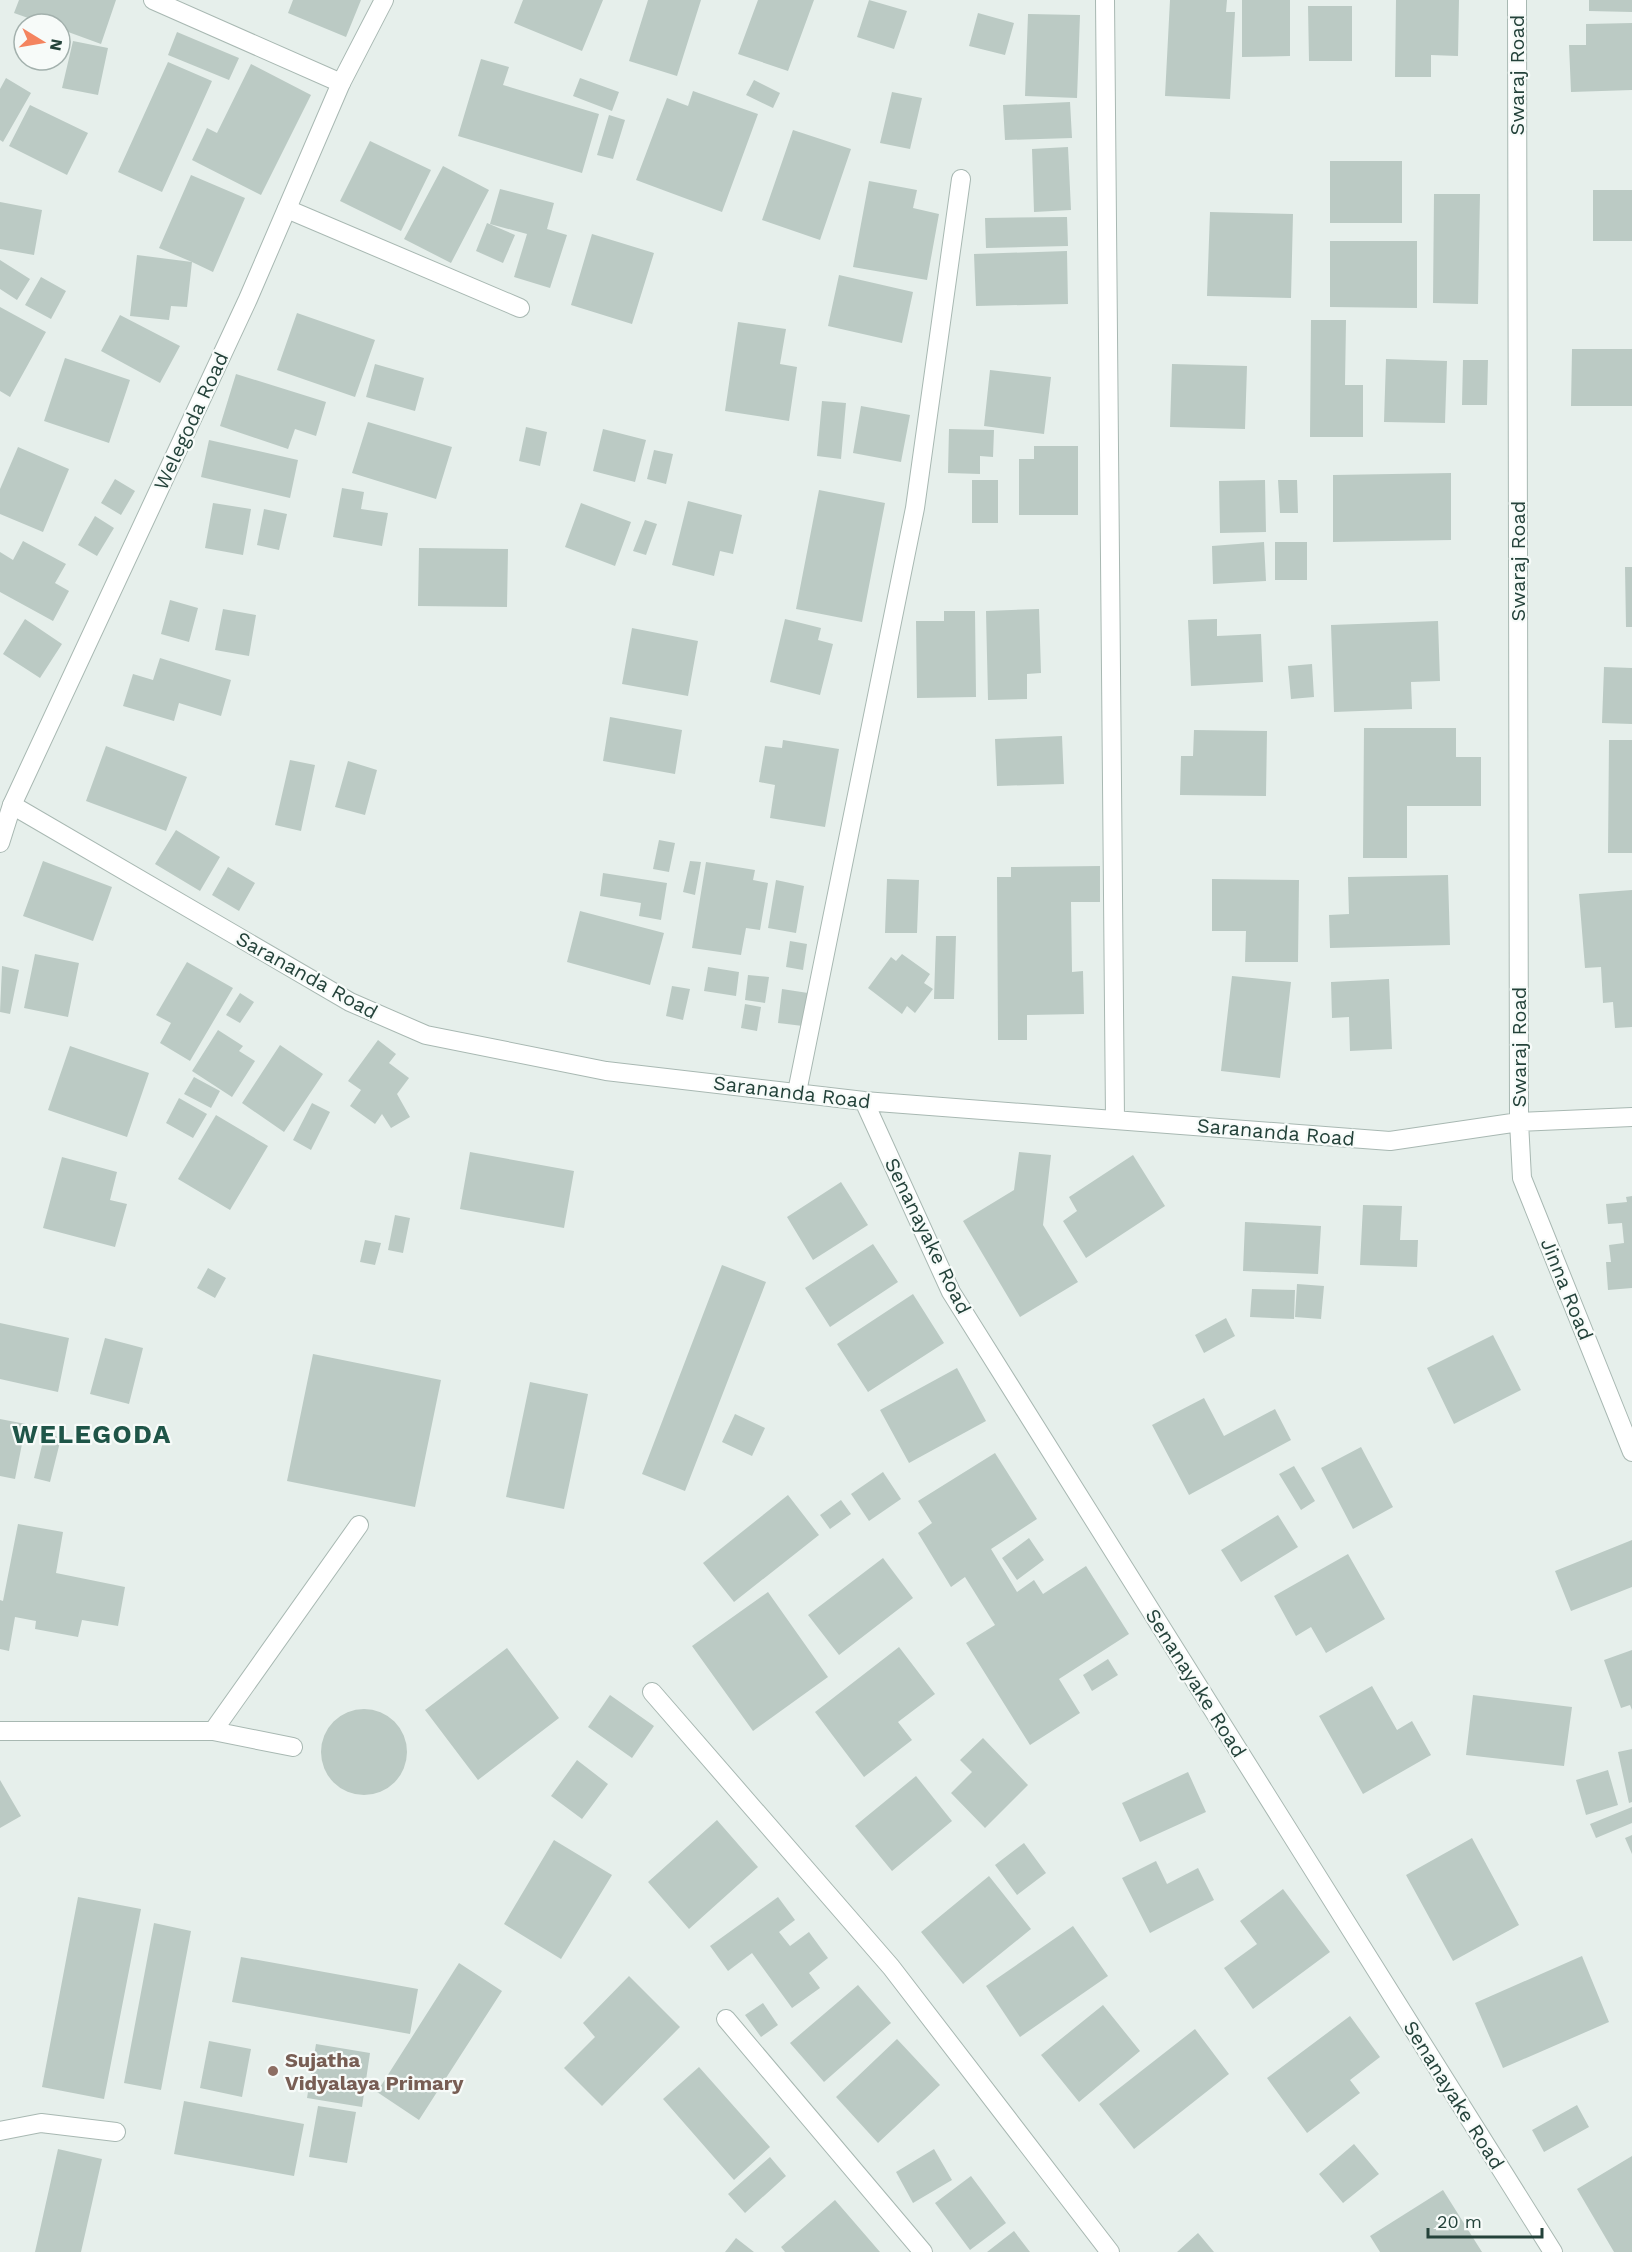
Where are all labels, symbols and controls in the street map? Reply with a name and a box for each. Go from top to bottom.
north arrow [12,12,72,72]
street label: Swaraj Road [1505,15,1529,135]
text: N [46,37,67,52]
street label: Welegoda Road [149,348,233,494]
street label: Swaraj Road [1506,501,1530,621]
street label: Sarananda Road [232,926,382,1024]
street label: Swaraj Road [1507,987,1531,1107]
street label: Sarananda Road [712,1070,872,1114]
street label: Sarananda Road [1196,1113,1356,1151]
street label: Senanayake Road [880,1154,976,1318]
street label: Jinna Road [1536,1235,1598,1343]
district label: WELEGODA [12,1419,172,1449]
street label: Senanayake Road [1141,1604,1251,1762]
street label: Senanayake Road [1399,2016,1509,2174]
place label: Sujatha Vidyalaya Primary [285,2048,464,2095]
marker: Sujatha Vidyalaya Primary [266,2064,280,2078]
scale bar [1428,2201,1542,2239]
text: 20 m [1437,2211,1482,2232]

